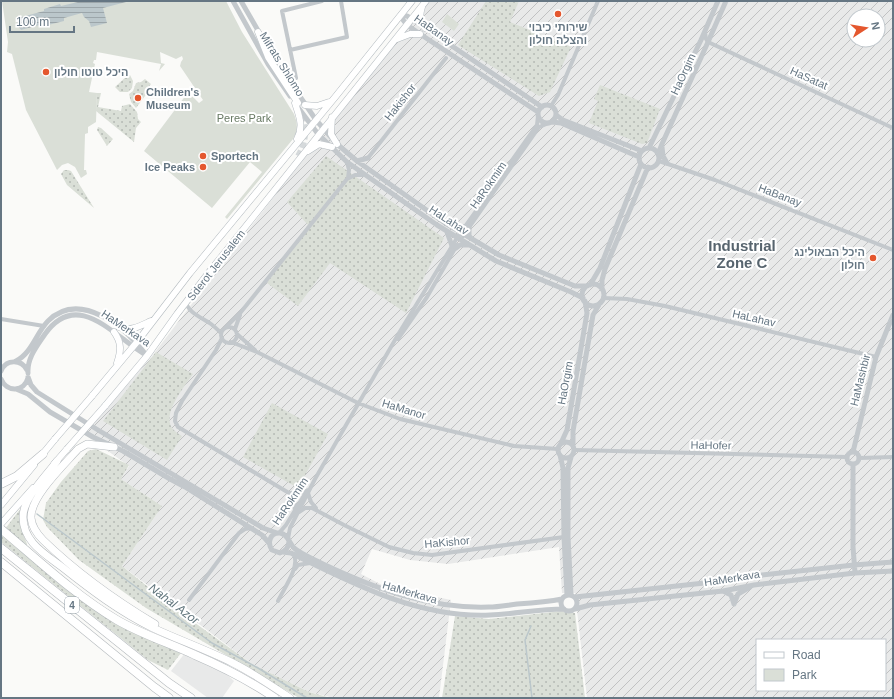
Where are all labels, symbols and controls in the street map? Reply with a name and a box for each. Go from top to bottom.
scale bar [10,8,74,34]
north arrow [846,8,886,48]
marker: שירותי כיבוי והצלה חולון [553,9,563,19]
street label: HaBanay [412,12,456,48]
text: 100 m [16,15,49,29]
place label: שירותי כיבוי והצלה חולון [529,21,588,46]
text: N [869,21,882,31]
street label: Mifrats Shlomo [257,30,307,98]
street label: HaOrgim [668,52,698,96]
street label: HaSatat [788,64,830,92]
place label: היכל טוטו חולון [54,66,129,78]
marker: היכל טוטו חולון [41,67,51,77]
street label: Hakishor [382,81,418,123]
place label: Children's Museum [146,86,199,111]
marker: Children's Museum [133,93,143,103]
park label: Peres Park [217,112,272,124]
place label: Sportech [211,150,259,162]
marker: Sportech [198,151,208,161]
street label: HaRokmim [467,159,509,211]
place label: Ice Peaks [145,161,195,173]
marker: Ice Peaks [198,162,208,172]
street label: HaBanay [757,181,804,209]
street label: HaLahav [427,203,471,237]
street label: Sderot Jerusalem [185,227,247,303]
district label: Industrial Zone C [708,237,776,271]
place label: היכל הבאולינג חולון [794,246,865,271]
marker: היכל הבאולינג חולון [868,253,878,263]
street label: HaMerkava [99,307,153,349]
street label: HaLahav [731,307,777,329]
street label: HaMashbir [848,352,872,407]
street label: HaOrgim [555,360,575,406]
street label: HaManor [381,397,428,421]
street label: HaHofer [690,439,732,451]
street label: HaRokmim [270,475,310,527]
street label: HaKishor [424,534,470,550]
street label: HaMerkava [703,568,762,588]
street label: HaMerkava [381,578,440,606]
water label: Nahal Azor [146,581,203,628]
road number: 4 [65,597,79,613]
legend [756,639,886,691]
text: Road [792,648,821,662]
text: Park [792,668,818,682]

